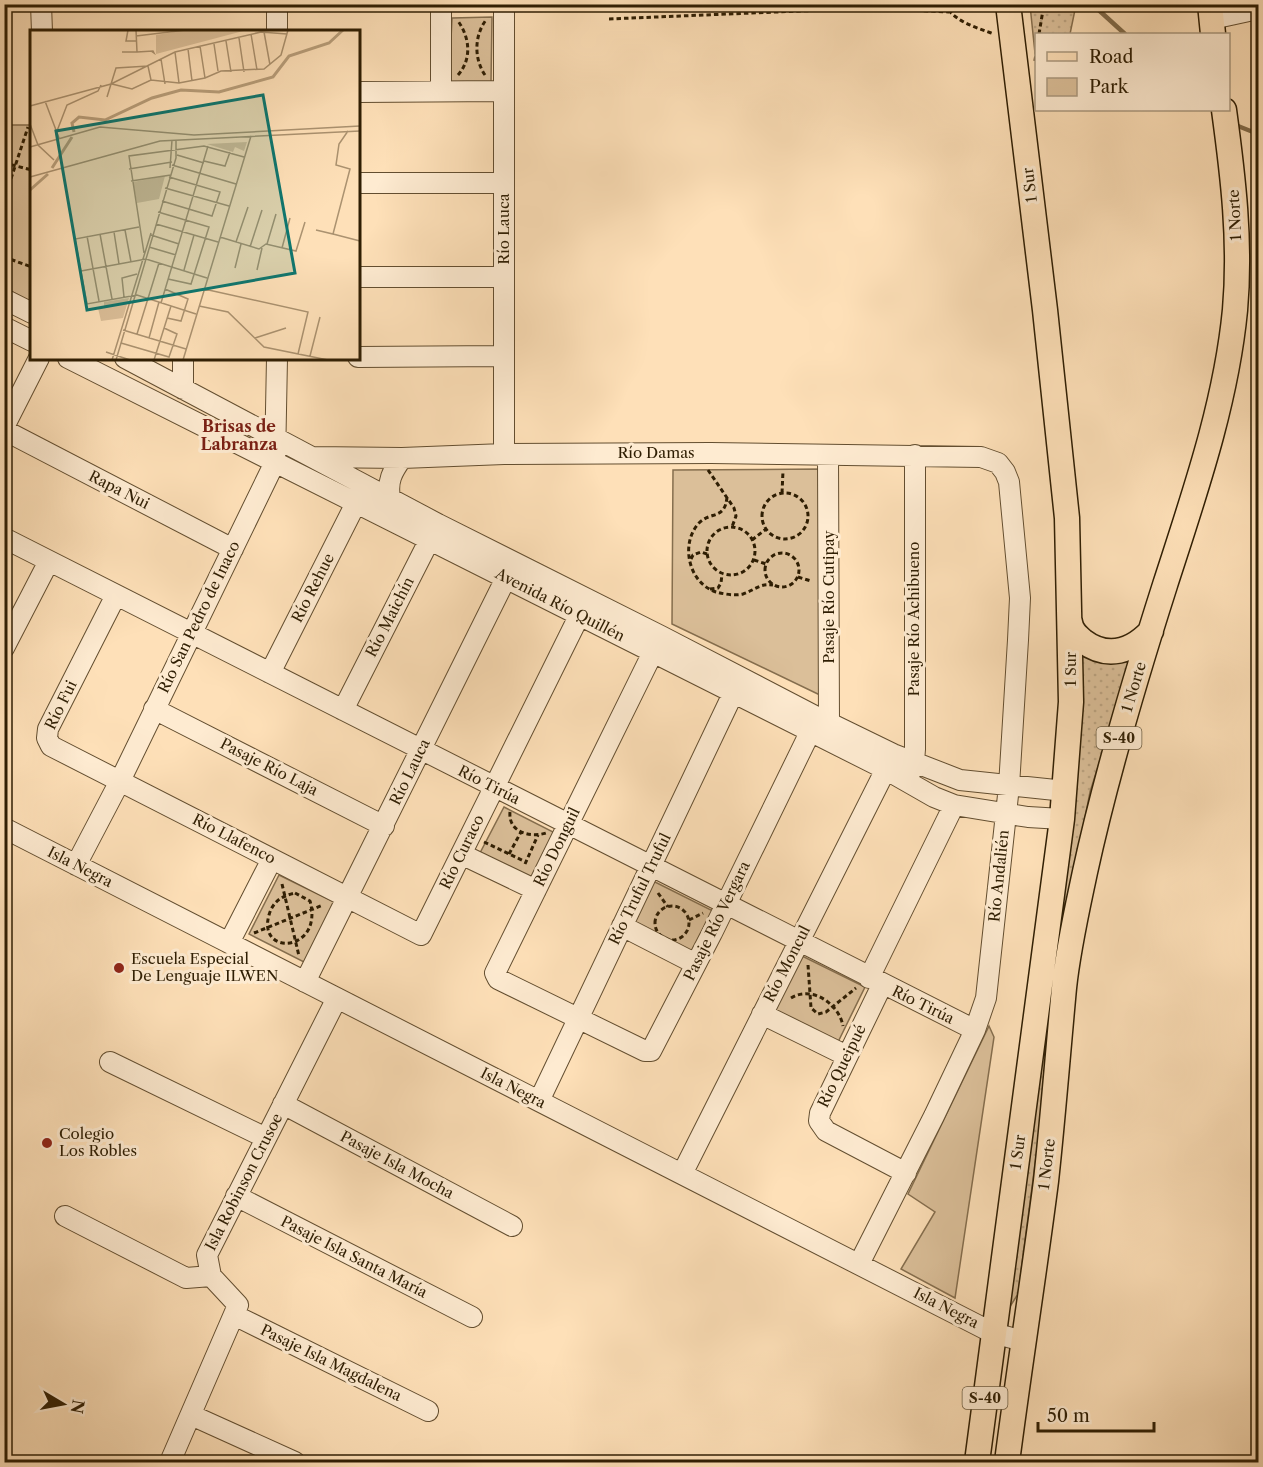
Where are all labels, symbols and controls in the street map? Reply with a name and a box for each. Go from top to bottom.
inset map [30,30,360,360]
legend [1035,33,1230,111]
text: Road [1089,46,1134,68]
text: Park [1089,76,1130,98]
street label: 1 Sur [1018,166,1041,204]
street label: 1 Norte [1224,189,1245,241]
street label: Río Lauca [494,193,513,265]
district label: Brisas de Labranza [201,416,278,454]
street label: Río Damas [617,443,695,462]
street label: Rapa Nui [86,466,153,513]
street label: Pasaje Río Cutipay [819,530,838,664]
street label: Río San Pedro de Inaco [153,538,244,696]
street label: Pasaje Río Achibueno [904,542,923,696]
street label: Río Rehue [287,550,338,626]
street label: Avenida Río Quillén [491,563,629,646]
street label: Río Maichín [361,573,418,660]
street label: 1 Sur [1061,651,1080,686]
street label: 1 Norte [1117,659,1150,714]
street label: Río Fui [41,677,81,732]
road number: S-40 [1096,727,1142,749]
street label: Pasaje Río Laja [217,734,321,799]
street label: Río Lauca [385,735,434,808]
street label: Río Tirúa [455,761,524,808]
street label: Río Donguil [529,804,584,889]
street label: Río Llafenco [189,809,279,868]
street label: Río Curaco [435,811,488,892]
street label: Río Andalién [984,828,1013,923]
street label: Río Truful Truful [604,829,675,948]
street label: Isla Negra [44,842,116,891]
street label: Pasaje Río Vergara [679,858,754,984]
street label: Río Moncul [759,922,814,1005]
place label: Escuela Especial De Lenguaje ILWEN [131,949,278,985]
marker: Escuela Especial De Lenguaje ILWEN [112,961,126,975]
street label: Río Tirúa [889,981,958,1028]
street label: Río Queipué [813,1021,870,1111]
street label: Isla Negra [477,1063,549,1112]
street label: Isla Robinson Crusoe [201,1110,286,1254]
place label: Colegio Los Robles [59,1124,137,1160]
street label: Pasaje Isla Mocha [337,1127,457,1203]
street label: 1 Sur [1006,1133,1029,1171]
marker: Colegio Los Robles [40,1136,54,1150]
street label: 1 Norte [1034,1137,1059,1191]
street label: Pasaje Isla Santa María [278,1211,431,1302]
street label: Isla Negra [910,1283,982,1332]
street label: Pasaje Isla Magdalena [257,1320,405,1405]
north arrow [33,1374,93,1434]
road number: S-40 [962,1387,1008,1409]
scale bar [1038,1395,1154,1433]
text: N [67,1398,89,1415]
text: 50 m [1047,1405,1090,1427]

